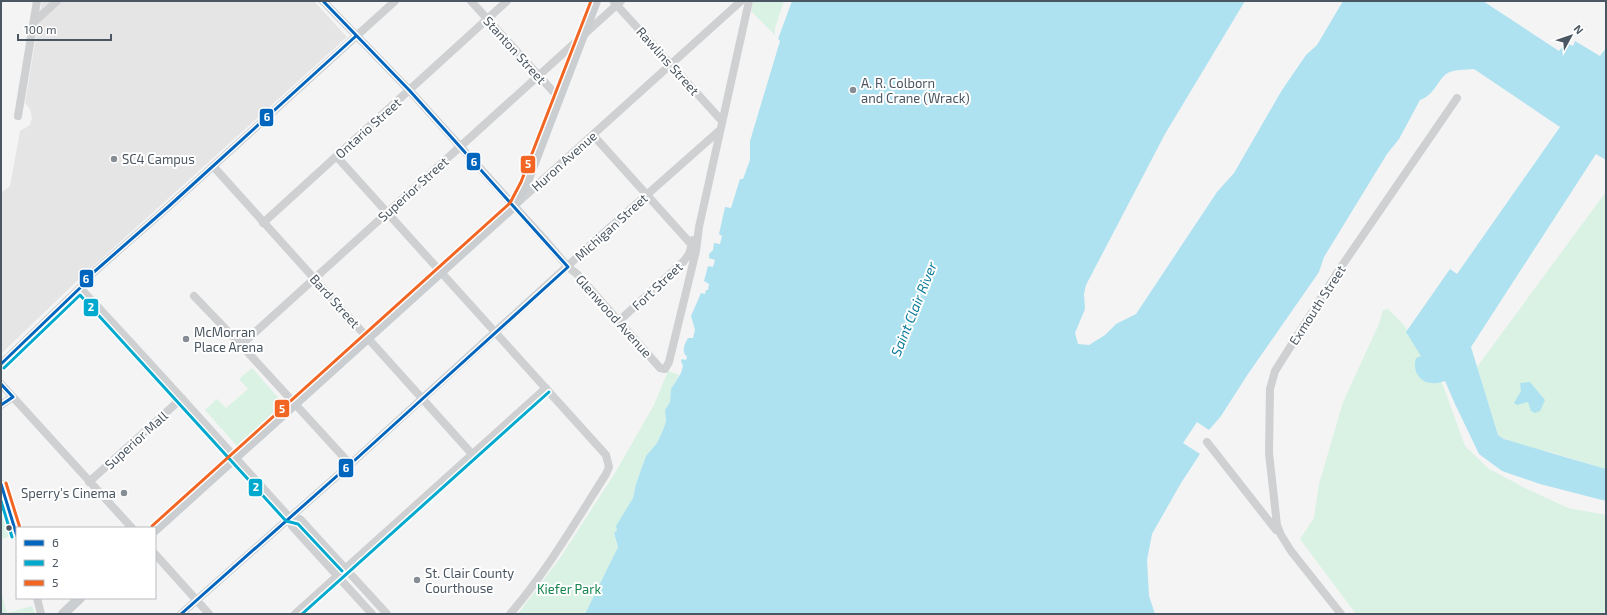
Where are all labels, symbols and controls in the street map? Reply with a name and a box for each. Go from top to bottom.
street label: Stanton Street [480,13,550,87]
scale bar [18,16,111,42]
north arrow [1551,16,1591,56]
text: 100 m [24,22,56,36]
text: N [1572,22,1587,37]
street label: Rawlins Street [633,24,703,98]
place label: A. R. Colborn and Crane (Wrack) [861,75,970,106]
marker: A. R. Colborn and Crane (Wrack) [848,85,858,95]
street label: Ontario Street [332,94,404,162]
line badge: 6 [259,108,274,127]
text: 6 [264,110,271,123]
street label: Huron Avenue [528,128,600,194]
place label: SC4 Campus [122,151,195,167]
line badge: 6 [466,152,481,171]
street label: Superior Street [375,153,451,225]
marker: SC4 Campus [109,154,119,164]
text: 6 [471,155,478,168]
line badge: 5 [520,155,536,174]
text: 5 [525,157,531,170]
street label: Michigan Street [571,190,651,264]
street label: Fort Street [628,259,686,313]
water label: Saint Clair River [887,259,940,359]
street label: Exmouth Street [1285,262,1349,348]
line badge: 6 [79,269,94,288]
street label: Bard Street [307,271,363,331]
street label: Glenwood Avenue [573,271,655,361]
text: 6 [83,272,90,285]
line badge: 2 [83,298,99,317]
text: 2 [88,300,94,313]
place label: McMorran Place Arena [194,324,263,355]
marker: McMorran Place Arena [181,334,191,344]
line badge: 5 [274,399,290,418]
text: 5 [279,402,285,415]
street label: Superior Mall [101,407,171,472]
line badge: 6 [338,458,354,478]
text: 6 [343,461,350,474]
line badge: 2 [248,478,263,497]
text: 2 [253,480,259,493]
place label: Sperry's Cinema [21,485,116,501]
marker: Sperry's Cinema [119,488,129,498]
unlabelled marker [4,523,14,533]
legend [16,527,156,599]
text: 6 [52,535,59,549]
text: 2 [52,555,59,569]
place label: St. Clair County Courthouse [425,565,514,596]
text: 5 [52,575,58,589]
marker: St. Clair County Courthouse [412,575,422,585]
park label: Kiefer Park [537,581,601,597]

